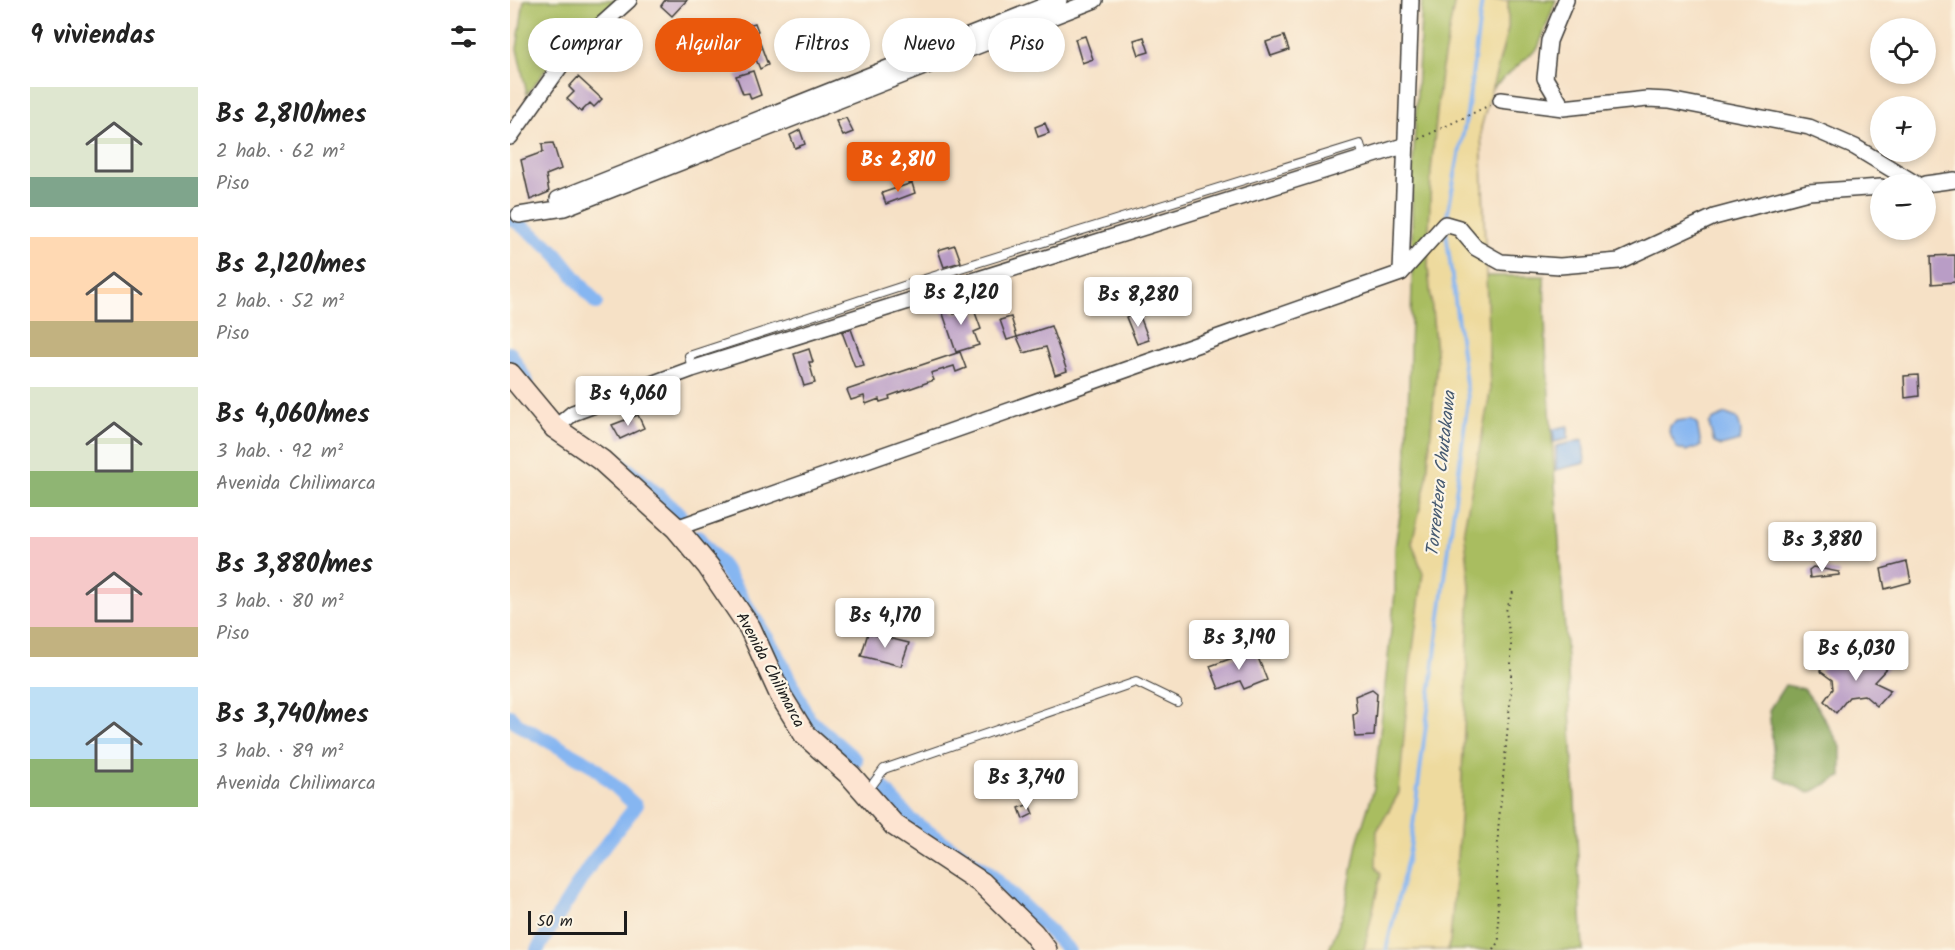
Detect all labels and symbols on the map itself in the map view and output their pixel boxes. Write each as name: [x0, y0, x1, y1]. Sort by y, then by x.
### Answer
pin: Bs 2,810: [836, 142, 960, 193]
pin: Bs 2,120: [899, 275, 1023, 326]
pin: Bs 8,280: [1076, 277, 1200, 328]
pin: Bs 4,060: [566, 376, 690, 427]
water label: Torrentera Chutakawa: [1419, 388, 1465, 558]
pin: Bs 3,880: [1760, 522, 1884, 573]
pin: Bs 4,170: [823, 598, 947, 649]
street label: Avenida Chilimarca: [729, 608, 811, 732]
pin: Bs 3,190: [1177, 620, 1301, 671]
pin: Bs 6,030: [1794, 631, 1918, 682]
pin: Bs 3,740: [964, 760, 1088, 811]
scale bar: [528, 908, 627, 936]

